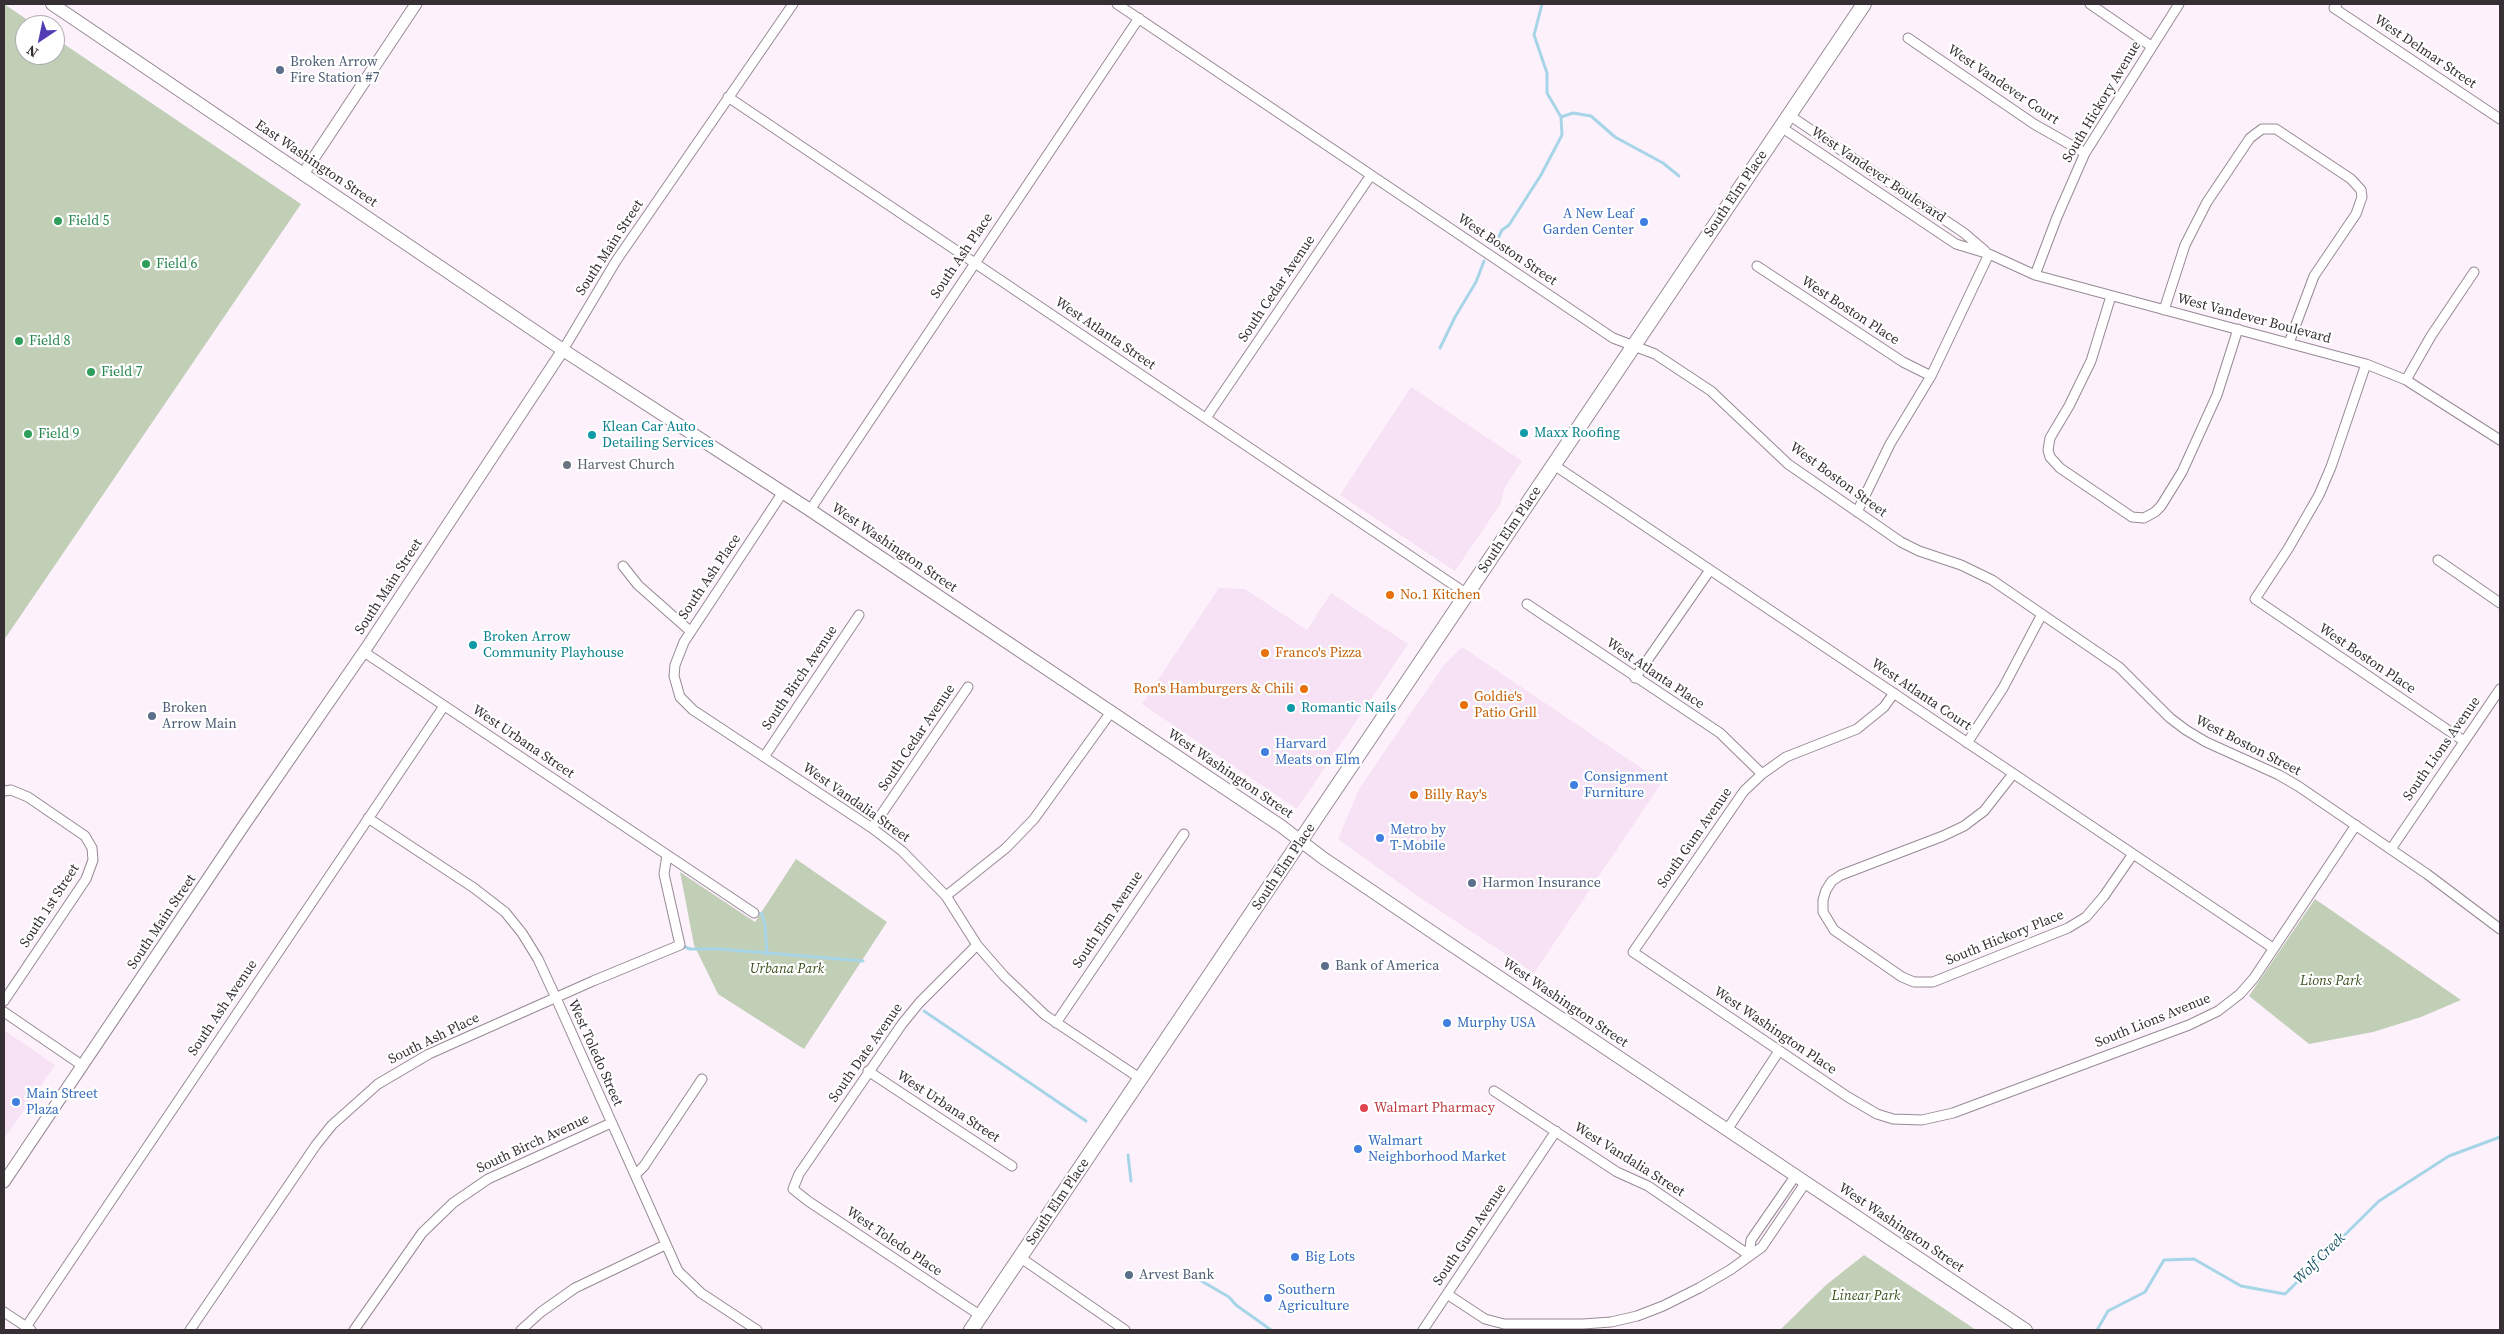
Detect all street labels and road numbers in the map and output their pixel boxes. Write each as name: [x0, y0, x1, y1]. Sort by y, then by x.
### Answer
street label: West Delmar Street: [2371, 12, 2479, 92]
street label: South Hickory Avenue: [2059, 38, 2145, 166]
street label: West Vandever Court: [1944, 41, 2062, 129]
street label: East Washington Street: [252, 117, 380, 211]
street label: West Vandever Boulevard: [1808, 124, 1948, 226]
street label: South Elm Place: [1701, 147, 1771, 241]
street label: South Main Street: [573, 197, 647, 299]
street label: South Ash Place: [927, 210, 997, 302]
street label: West Boston Street: [1454, 211, 1560, 289]
street label: South Cedar Avenue: [1235, 232, 1319, 346]
street label: West Boston Place: [1798, 273, 1902, 349]
street label: West Vandever Boulevard: [2175, 290, 2333, 348]
street label: West Atlanta Street: [1052, 294, 1158, 374]
street label: West Boston Street: [1786, 439, 1890, 521]
street label: South Elm Place: [1475, 483, 1545, 577]
street label: West Washington Street: [828, 500, 960, 596]
street label: South Ash Place: [675, 531, 745, 623]
street label: South Main Street: [352, 536, 426, 638]
street label: West Boston Place: [2315, 620, 2419, 698]
street label: South Birch Avenue: [759, 623, 841, 733]
street label: West Atlanta Place: [1603, 635, 1707, 713]
street label: West Atlanta Court: [1868, 655, 1974, 735]
street label: South Cedar Avenue: [875, 681, 959, 795]
street label: South Lions Avenue: [2400, 694, 2484, 804]
street label: West Urbana Street: [469, 702, 577, 782]
street label: West Boston Street: [2192, 712, 2304, 780]
street label: West Washington Street: [1164, 726, 1296, 822]
street label: West Vandalia Street: [799, 760, 913, 846]
street label: South Gum Avenue: [1654, 785, 1736, 891]
street label: South Elm Place: [1249, 820, 1319, 914]
street label: South 1st Street: [17, 861, 83, 951]
street label: South Elm Avenue: [1069, 868, 1147, 972]
street label: South Main Street: [124, 871, 200, 973]
street label: South Hickory Place: [1943, 907, 2067, 969]
street label: West Washington Street: [1499, 955, 1631, 1051]
street label: South Ash Avenue: [185, 957, 261, 1059]
street label: West Washington Place: [1710, 984, 1840, 1078]
street label: South Lions Avenue: [2093, 990, 2213, 1052]
street label: West Toledo Street: [564, 997, 626, 1109]
street label: South Date Avenue: [826, 1000, 906, 1106]
street label: South Ash Place: [386, 1010, 482, 1068]
street label: West Urbana Street: [893, 1067, 1003, 1147]
street label: South Birch Avenue: [474, 1111, 592, 1177]
street label: West Vandalia Street: [1571, 1119, 1687, 1201]
street label: South Elm Place: [1023, 1155, 1093, 1249]
street label: West Washington Street: [1835, 1180, 1967, 1276]
street label: South Gum Avenue: [1430, 1181, 1510, 1289]
street label: West Toledo Place: [843, 1204, 945, 1280]

